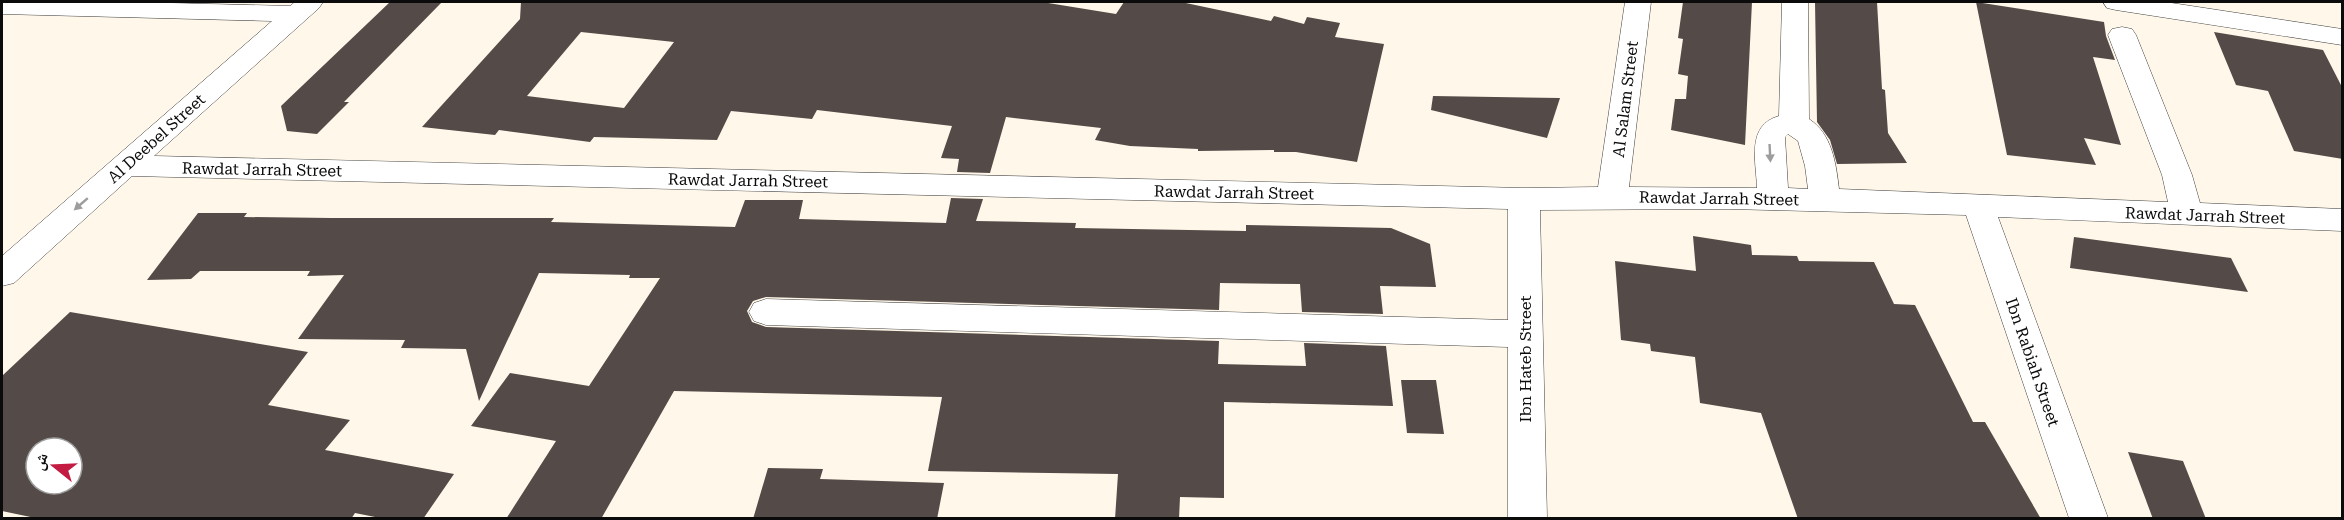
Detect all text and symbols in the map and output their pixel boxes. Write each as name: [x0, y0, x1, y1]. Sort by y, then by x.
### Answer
street label: Al Salam Street: [1609, 40, 1642, 158]
street label: Al Deebel Street: [104, 90, 209, 187]
one-way arrow: [1766, 143, 1775, 162]
street label: Rawdat Jarrah Street: [182, 159, 342, 180]
street label: Rawdat Jarrah Street: [668, 170, 828, 191]
street label: Rawdat Jarrah Street: [1154, 182, 1314, 203]
street label: Rawdat Jarrah Street: [1639, 188, 1799, 209]
one-way arrow: [73, 197, 88, 211]
street label: Rawdat Jarrah Street: [2125, 203, 2285, 228]
street label: Ibn Hateb Street: [1516, 295, 1535, 423]
street label: Ibn Rabiah Street: [2002, 295, 2063, 429]
north arrow: [24, 436, 84, 496]
text: ش: [29, 450, 52, 473]

